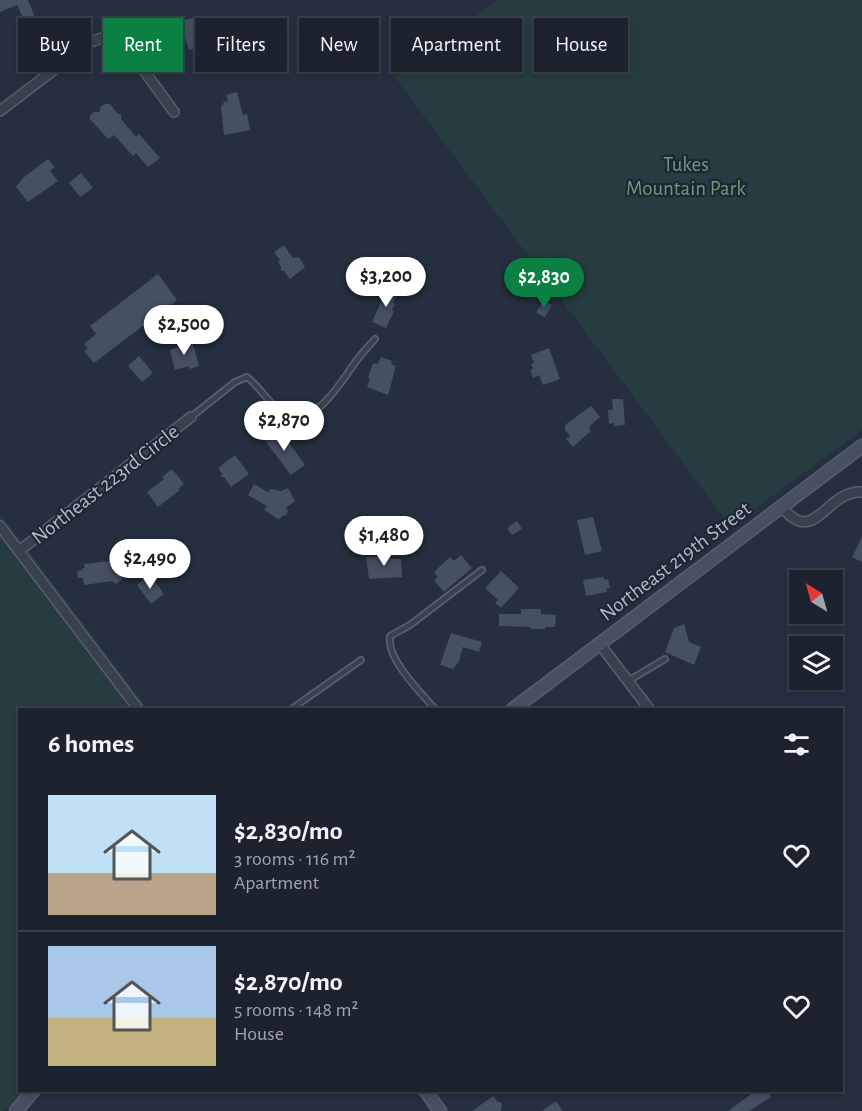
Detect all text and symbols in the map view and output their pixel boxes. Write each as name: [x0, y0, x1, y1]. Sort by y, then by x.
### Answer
chip: Buy: [18, 18, 91, 72]
chip: Rent: [103, 18, 183, 72]
chip: Filters: [195, 18, 287, 72]
chip: New: [299, 18, 379, 72]
chip: Apartment: [391, 18, 522, 72]
chip: House: [534, 18, 628, 72]
park label: Tukes Mountain Park: [626, 154, 746, 199]
pin: $3,200: [337, 257, 435, 308]
pin: $2,830: [495, 258, 593, 309]
text: $3,200: [360, 266, 412, 286]
text: $2,830: [518, 267, 570, 287]
pin: $2,500: [135, 305, 233, 356]
text: $2,500: [158, 314, 210, 334]
pin: $2,870: [235, 401, 333, 452]
text: $2,870: [258, 410, 310, 430]
street label: Northeast 223rd Circle: [28, 421, 183, 548]
street label: Northeast 219th Street: [596, 498, 755, 625]
pin: $1,480: [335, 516, 433, 567]
text: $1,480: [358, 525, 410, 545]
pin: $2,490: [101, 539, 199, 590]
text: $2,490: [123, 548, 177, 568]
north arrow: [789, 570, 843, 624]
map controls: [789, 570, 843, 690]
button: layers: [789, 636, 843, 690]
icon: filters: [780, 728, 813, 761]
text: 6 homes: [48, 731, 134, 757]
text: $2,830/mo: [234, 818, 343, 844]
icon: home: [96, 819, 168, 891]
icon: heart: [780, 839, 813, 872]
text: 3 rooms · 116 m²: [234, 849, 355, 869]
text: Apartment: [234, 873, 319, 893]
text: $2,870/mo: [234, 969, 343, 995]
icon: home: [96, 970, 168, 1042]
icon: heart: [780, 990, 813, 1023]
text: 5 rooms · 148 m²: [234, 1000, 358, 1020]
text: House: [234, 1024, 284, 1044]

